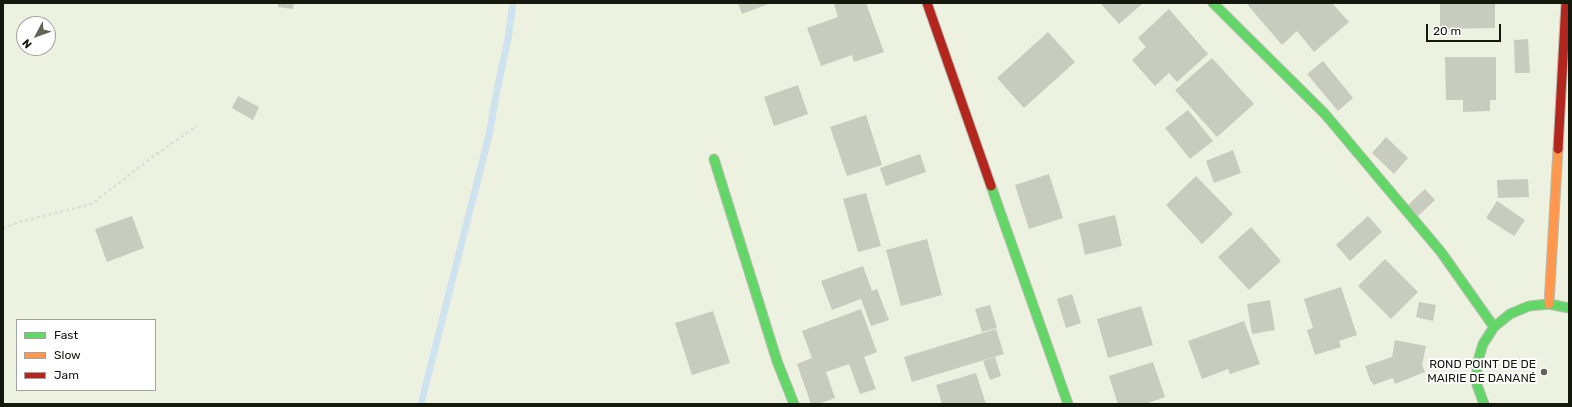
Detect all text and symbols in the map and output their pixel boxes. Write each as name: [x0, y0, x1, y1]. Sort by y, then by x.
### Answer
north arrow: [16, 16, 56, 56]
scale bar: [1428, 16, 1503, 42]
text: 20 m: [1433, 24, 1461, 38]
text: N: [20, 36, 35, 51]
legend: [16, 319, 156, 391]
text: Fast: [54, 328, 78, 342]
text: Slow: [54, 348, 81, 362]
place label: ROND POINT DE DE MAIRIE DE DANANÉ: [1427, 358, 1536, 386]
marker: ROND POINT DE DE MAIRIE DE DANANÉ: [1539, 367, 1549, 377]
text: Jam: [54, 368, 79, 382]

